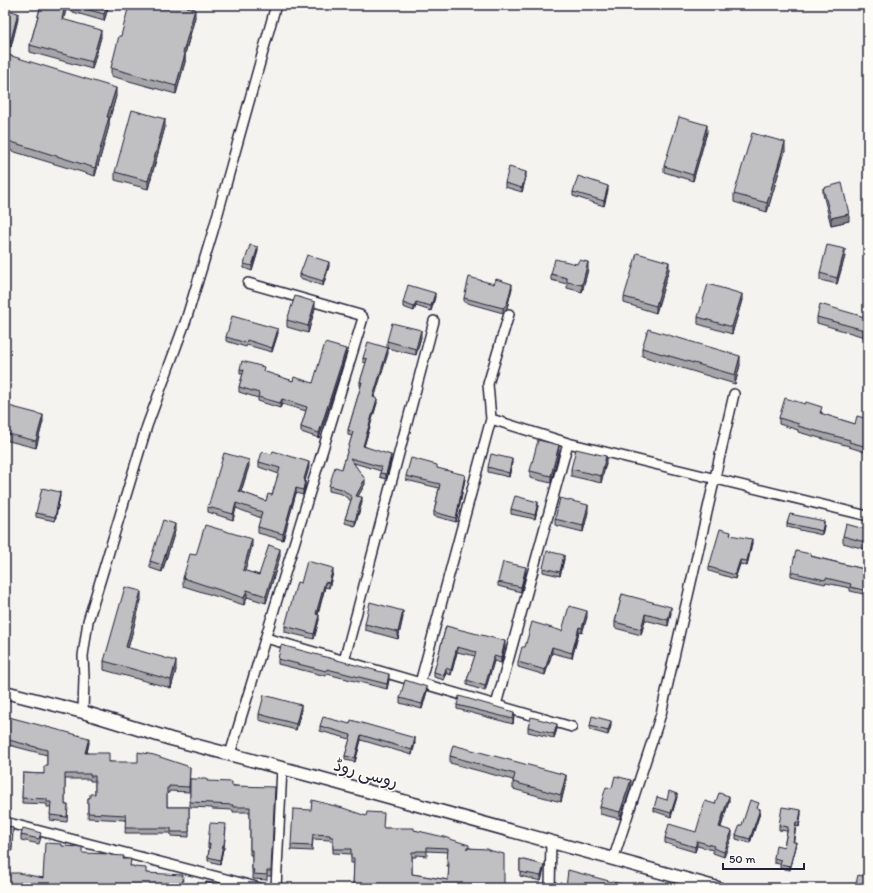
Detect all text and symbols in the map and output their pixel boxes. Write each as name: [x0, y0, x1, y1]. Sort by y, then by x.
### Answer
street label: روسی روڈ: [331, 754, 400, 793]
scale bar: [723, 845, 804, 871]
text: 50 m: [729, 852, 755, 866]

